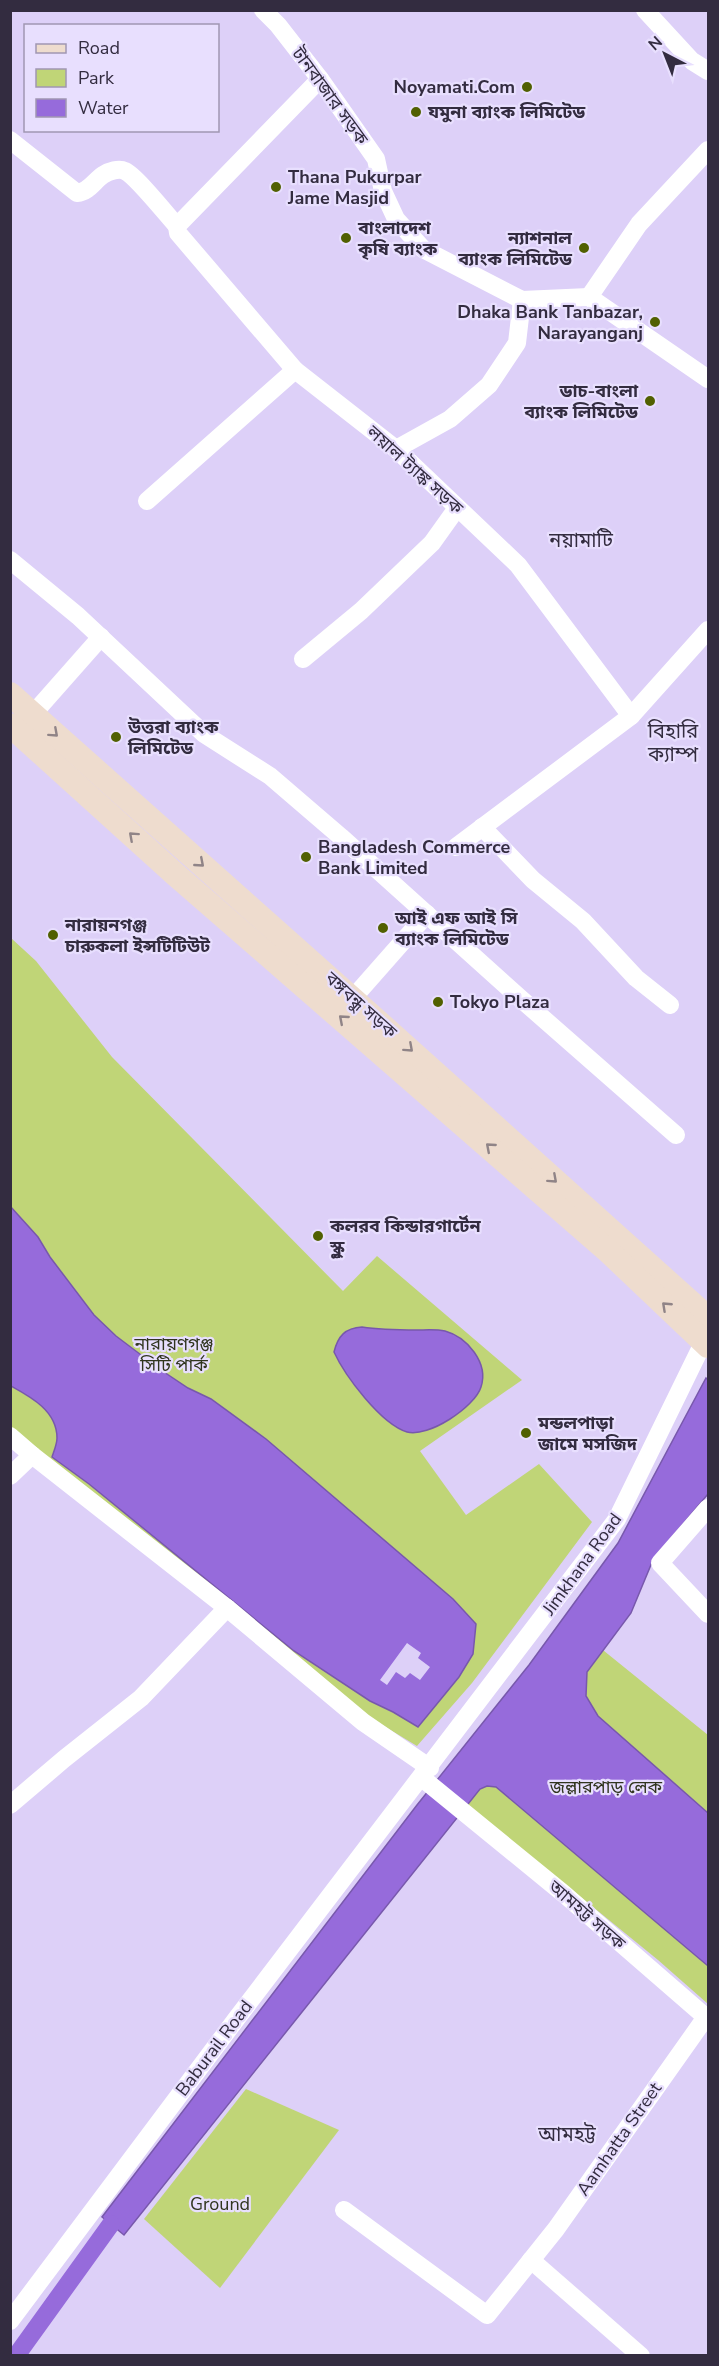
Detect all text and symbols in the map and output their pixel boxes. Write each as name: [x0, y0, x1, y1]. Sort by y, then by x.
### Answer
legend: [24, 24, 219, 132]
north arrow: [635, 24, 695, 84]
text: N: [644, 31, 667, 56]
text: Road: [78, 36, 120, 60]
street label: টানবাজার সড়ক: [286, 42, 374, 150]
text: Park: [78, 66, 115, 90]
place label: Noyamati.Com: [394, 75, 515, 99]
marker: Noyamati.Com: [520, 80, 534, 94]
text: Water: [78, 96, 129, 120]
place label: যমুনা ব্যাংক লিমিটেড: [427, 100, 586, 124]
marker: যমুনা ব্যাংক লিমিটেড: [409, 105, 423, 119]
place label: Thana Pukurpar Jame Masjid: [287, 165, 422, 210]
marker: Thana Pukurpar Jame Masjid: [269, 180, 283, 194]
place label: বাংলাদেশ কৃষি ব্যাংক: [357, 216, 438, 261]
place label: ন্যাশনাল ব্যাংক লিমিটেড: [457, 226, 573, 271]
marker: বাংলাদেশ কৃষি ব্যাংক: [339, 231, 353, 245]
marker: ন্যাশনাল ব্যাংক লিমিটেড: [577, 241, 591, 255]
place label: Dhaka Bank Tanbazar, Narayanganj: [457, 300, 643, 345]
marker: Dhaka Bank Tanbazar, Narayanganj: [648, 315, 662, 329]
place label: ডাচ-বাংলা ব্যাংক লিমিটেড: [523, 379, 639, 424]
marker: ডাচ-বাংলা ব্যাংক লিমিটেড: [643, 394, 657, 408]
street label: লয়াল ট্যাঙ্ক সড়ক: [361, 420, 469, 520]
district label: নয়ামাটি: [548, 527, 614, 554]
place label: উত্তরা ব্যাংক লিমিটেড: [127, 715, 219, 760]
district label: বিহারি ক্যাম্প: [647, 718, 699, 768]
one-way arrow: [47, 726, 58, 737]
marker: উত্তরা ব্যাংক লিমিটেড: [109, 730, 123, 744]
one-way arrow: [129, 832, 139, 843]
place label: Bangladesh Commerce Bank Limited: [318, 835, 510, 880]
marker: Bangladesh Commerce Bank Limited: [299, 850, 313, 864]
one-way arrow: [193, 856, 204, 867]
place label: আই এফ আই সি ব্যাংক লিমিটেড: [394, 906, 518, 951]
place label: নারায়নগঞ্জ চারুকলা ইন্সটিটিউট: [64, 913, 211, 958]
marker: আই এফ আই সি ব্যাংক লিমিটেড: [376, 921, 390, 935]
marker: নারায়নগঞ্জ চারুকলা ইন্সটিটিউট: [46, 928, 60, 942]
street label: বঙ্গবন্ধু সড়ক: [319, 966, 402, 1044]
place label: Tokyo Plaza: [450, 990, 550, 1014]
marker: Tokyo Plaza: [431, 995, 445, 1009]
one-way arrow: [339, 1015, 350, 1026]
one-way arrow: [402, 1041, 412, 1052]
one-way arrow: [486, 1143, 497, 1154]
one-way arrow: [547, 1172, 557, 1183]
place label: কলরব কিন্ডারগার্টেন স্কুল: [329, 1214, 481, 1259]
marker: কলরব কিন্ডারগার্টেন স্কুল: [311, 1229, 325, 1243]
one-way arrow: [662, 1302, 673, 1313]
park label: নারায়ণগঞ্জ সিটি পার্ক: [134, 1332, 213, 1377]
place label: মন্ডলপাড়া জামে মসজিদ: [537, 1411, 638, 1456]
marker: মন্ডলপাড়া জামে মসজিদ: [519, 1426, 533, 1440]
street label: Jimkhana Road: [536, 1508, 627, 1621]
park label: জল্লারপাড় লেক: [549, 1775, 663, 1799]
street label: আমহট্ট সড়ক: [543, 1874, 631, 1955]
street label: Baburail Road: [170, 1995, 258, 2101]
street label: Aamhatta Street: [571, 2077, 668, 2201]
district label: আমহট্ট: [537, 2121, 596, 2148]
park label: Ground: [190, 2192, 250, 2216]

